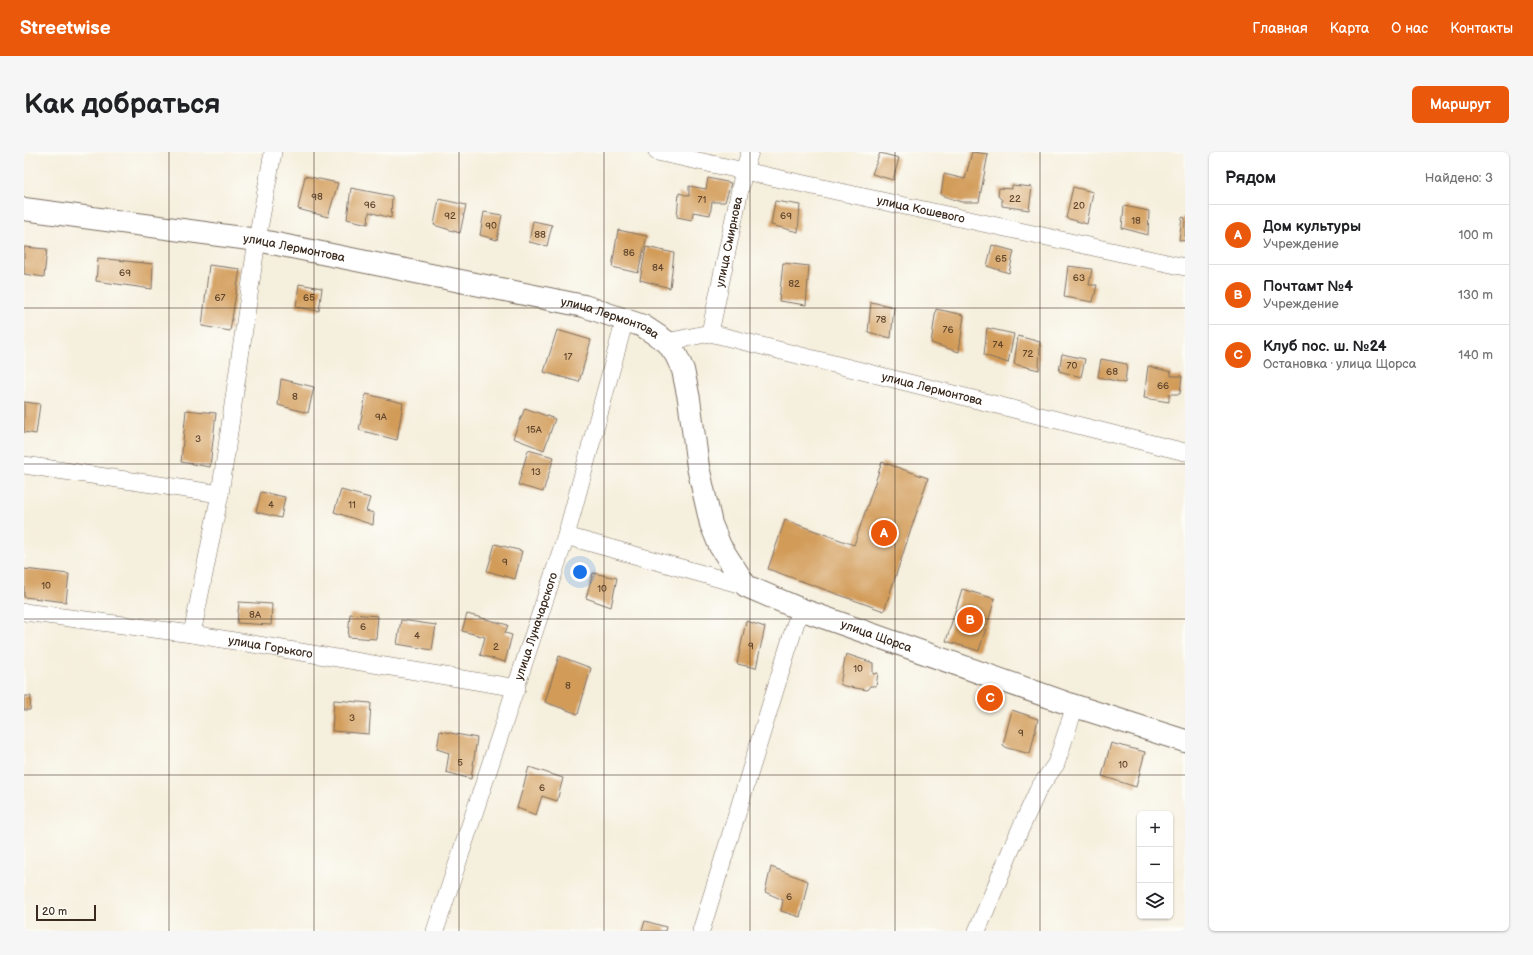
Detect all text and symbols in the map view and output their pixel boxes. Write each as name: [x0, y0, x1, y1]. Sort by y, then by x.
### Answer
text: Streetwise: [20, 17, 111, 40]
text: Главная: [1253, 20, 1308, 37]
text: Карта: [1330, 20, 1369, 37]
text: О нас: [1391, 20, 1428, 37]
text: Контакты: [1450, 20, 1513, 37]
button: Маршрут: [1412, 86, 1509, 123]
text: Как добраться: [24, 88, 221, 121]
text: Рядом: [1225, 168, 1276, 188]
text: Найдено: 3: [1425, 170, 1493, 186]
house number: 98: [311, 191, 323, 203]
street label: улица Кошевого: [875, 193, 966, 227]
house number: 22: [1009, 193, 1021, 205]
house number: 71: [698, 194, 707, 206]
street label: улица Смирнова: [713, 195, 746, 289]
house number: 96: [364, 199, 376, 211]
house number: 20: [1073, 200, 1085, 212]
house number: 92: [444, 210, 456, 222]
house number: 69: [780, 210, 792, 222]
house number: 18: [1131, 215, 1141, 227]
text: Дом культуры: [1263, 217, 1361, 236]
house number: 90: [485, 220, 497, 232]
text: A: [1234, 227, 1242, 243]
text: 100 m: [1458, 227, 1493, 243]
house number: 88: [534, 229, 546, 241]
street label: улица Лермонтова: [242, 231, 346, 266]
text: Учреждение: [1263, 236, 1339, 252]
house number: 86: [623, 247, 635, 259]
house number: 65: [995, 253, 1007, 265]
house number: 84: [652, 262, 664, 274]
house number: 69: [119, 267, 131, 279]
house number: 63: [1073, 272, 1085, 284]
text: Почтамт №4: [1263, 277, 1353, 296]
house number: 82: [788, 278, 800, 290]
text: B: [1233, 287, 1243, 303]
text: 130 m: [1458, 287, 1493, 303]
house number: 67: [214, 292, 226, 304]
house number: 65: [303, 292, 315, 304]
street label: улица Лермонтова: [559, 295, 662, 343]
text: Учреждение: [1263, 296, 1339, 312]
house number: 78: [876, 314, 887, 326]
house number: 76: [942, 324, 954, 336]
text: Клуб пос. ш. №24: [1263, 337, 1387, 356]
house number: 74: [992, 339, 1004, 351]
text: C: [1233, 347, 1243, 363]
text: 140 m: [1458, 347, 1493, 363]
house number: 72: [1023, 348, 1034, 360]
house number: 17: [564, 351, 572, 363]
text: Остановка · улица Щорса: [1263, 356, 1416, 372]
house number: 70: [1067, 360, 1078, 372]
house number: 68: [1106, 366, 1118, 378]
street label: улица Лермонтова: [880, 369, 984, 409]
house number: 66: [1157, 380, 1169, 392]
house number: 8: [292, 391, 298, 403]
house number: 9А: [375, 411, 388, 423]
house number: 15А: [526, 424, 543, 436]
house number: 3: [195, 433, 201, 445]
house number: 13: [531, 466, 541, 478]
house number: 4: [268, 499, 274, 511]
house number: 11: [348, 499, 356, 511]
pin: A: [871, 518, 897, 548]
house number: 9: [502, 556, 508, 568]
your location: [570, 562, 590, 582]
street label: улица Луначарского: [512, 571, 561, 682]
house number: 10: [41, 580, 51, 592]
house number: 10: [597, 583, 607, 595]
pin: B: [957, 605, 983, 635]
house number: 8А: [249, 609, 262, 621]
street label: улица Щорса: [839, 617, 914, 656]
house number: 6: [360, 621, 366, 633]
house number: 4: [414, 630, 420, 642]
street label: улица Горького: [227, 633, 314, 662]
house number: 9: [748, 640, 754, 652]
house number: 2: [493, 641, 499, 653]
house number: 10: [853, 663, 863, 675]
house number: 8: [565, 680, 571, 692]
pin: C: [977, 683, 1003, 713]
house number: 3: [349, 712, 355, 724]
house number: 9: [1018, 727, 1024, 739]
house number: 5: [457, 757, 463, 769]
house number: 10: [1118, 759, 1128, 771]
house number: 6: [539, 782, 545, 794]
map controls: [1137, 811, 1173, 919]
button: +: [1137, 811, 1173, 847]
button: −: [1137, 847, 1173, 883]
button: layers: [1137, 883, 1173, 919]
house number: 6: [786, 891, 792, 903]
scale bar: [36, 903, 96, 922]
text: 20 m: [42, 905, 67, 918]

